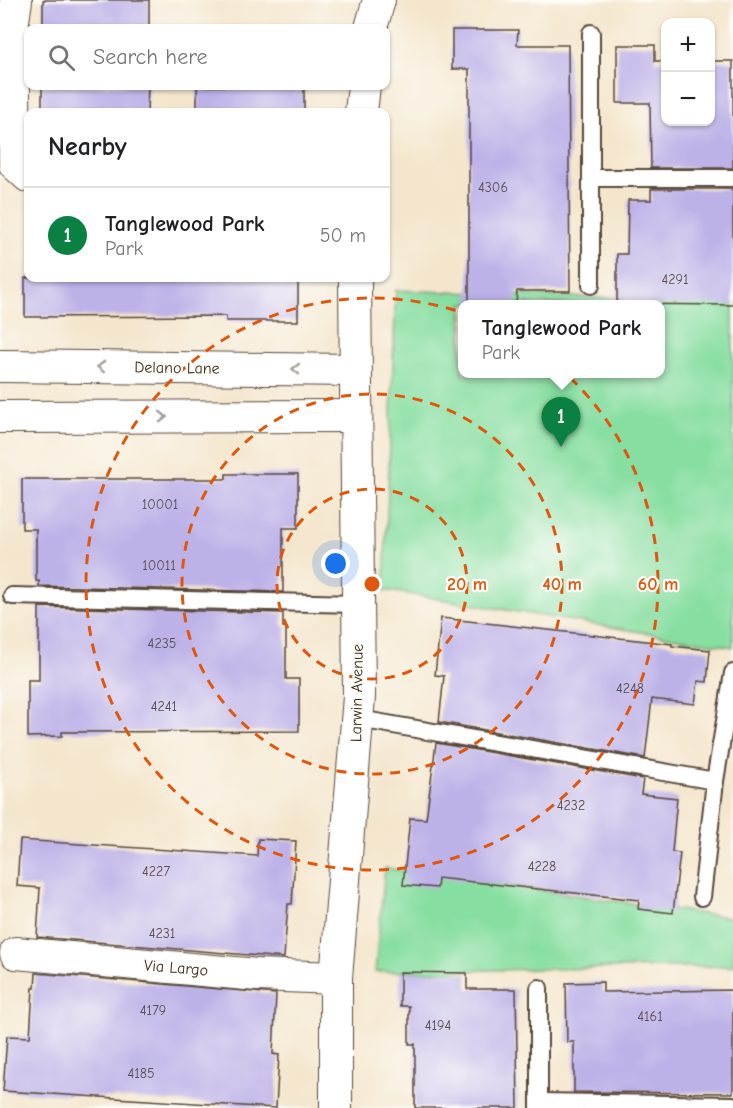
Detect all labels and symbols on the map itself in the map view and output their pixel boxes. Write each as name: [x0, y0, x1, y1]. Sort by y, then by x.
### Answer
house number: 4306: [478, 179, 508, 196]
house number: 4291: [661, 271, 689, 288]
street label: Delano Lane: [134, 358, 220, 378]
one-way arrow: [97, 361, 106, 373]
one-way arrow: [292, 363, 301, 375]
pin: 1: [542, 398, 580, 447]
one-way arrow: [159, 411, 168, 423]
house number: 10001: [142, 496, 178, 513]
your location: [321, 549, 350, 578]
house number: 10011: [142, 557, 176, 574]
centre of rings: [362, 574, 382, 594]
text: 20 m: [447, 574, 487, 595]
text: 40 m: [542, 574, 582, 595]
text: 60 m: [638, 574, 678, 595]
house number: 4235: [148, 635, 176, 652]
street label: Larwin Avenue: [347, 644, 367, 742]
house number: 4248: [616, 680, 644, 697]
house number: 4241: [151, 698, 177, 715]
house number: 4232: [557, 797, 585, 814]
house number: 4228: [528, 858, 556, 875]
house number: 4227: [142, 863, 170, 880]
house number: 4231: [149, 925, 175, 942]
street label: Via Largo: [143, 956, 209, 980]
house number: 4179: [140, 1002, 166, 1019]
house number: 4161: [637, 1008, 663, 1025]
house number: 4194: [425, 1017, 451, 1034]
house number: 4185: [127, 1065, 155, 1082]

